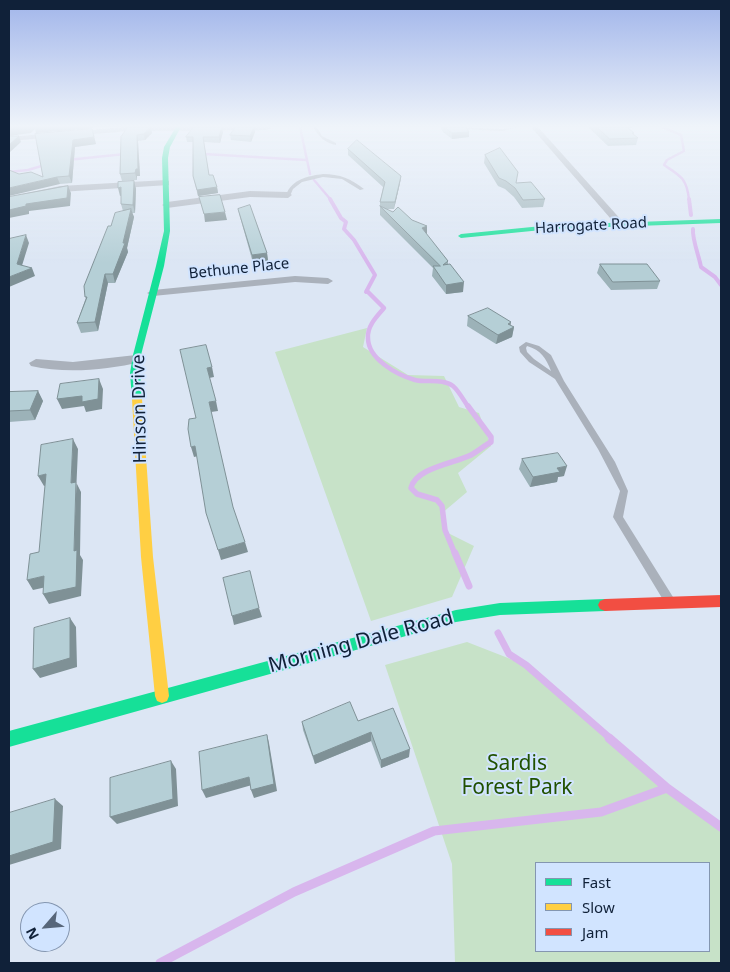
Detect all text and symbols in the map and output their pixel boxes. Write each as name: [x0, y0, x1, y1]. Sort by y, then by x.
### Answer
street label: Harrogate Road: [535, 214, 647, 238]
street label: Bethune Place: [188, 255, 290, 283]
street label: Hinson Drive: [128, 354, 152, 464]
street label: Morning Dale Road: [266, 605, 456, 679]
park label: Sardis Forest Park: [461, 751, 573, 801]
legend: [535, 862, 710, 952]
text: Fast: [582, 872, 611, 892]
text: Slow: [582, 897, 615, 917]
north arrow: [20, 902, 70, 952]
text: Jam: [582, 922, 609, 942]
text: N: [21, 924, 43, 943]

